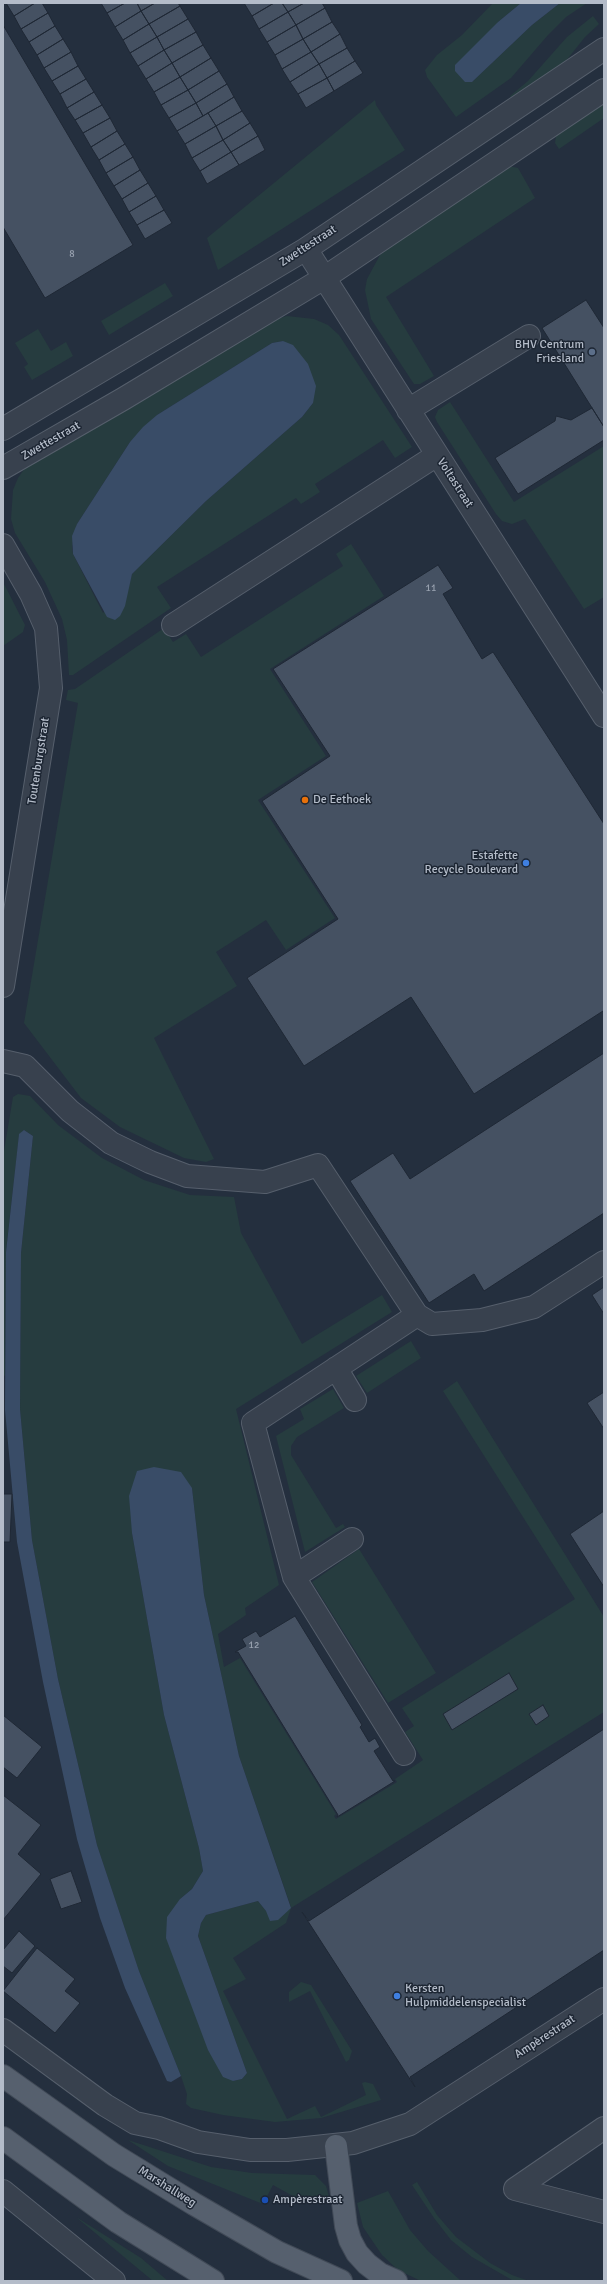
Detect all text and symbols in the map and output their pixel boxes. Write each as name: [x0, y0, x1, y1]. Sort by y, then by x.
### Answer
street label: Zwettestraat: [277, 222, 339, 270]
house number: 8: [69, 248, 75, 260]
place label: BHV Centrum Friesland: [515, 338, 584, 366]
marker: BHV Centrum Friesland: [587, 347, 597, 357]
street label: Zwettestraat: [19, 418, 83, 464]
street label: Voltastraat: [434, 456, 476, 510]
house number: 11: [426, 582, 436, 594]
street label: Toutenburgstraat: [25, 716, 53, 806]
place label: De Eethoek: [313, 793, 371, 807]
marker: De Eethoek: [300, 795, 310, 805]
place label: Estafette Recycle Boulevard: [425, 849, 518, 877]
marker: Estafette Recycle Boulevard: [521, 858, 531, 868]
house number: 12: [249, 1639, 259, 1651]
place label: Kersten Hulpmiddelenspecialist: [405, 1982, 526, 2010]
marker: Kersten Hulpmiddelenspecialist: [392, 1991, 402, 2001]
street label: Ampèrestraat: [512, 2012, 578, 2062]
street label: Marshallweg: [135, 2163, 199, 2211]
place label: Ampèrestraat: [273, 2193, 342, 2207]
marker: Ampèrestraat: [260, 2195, 270, 2205]

